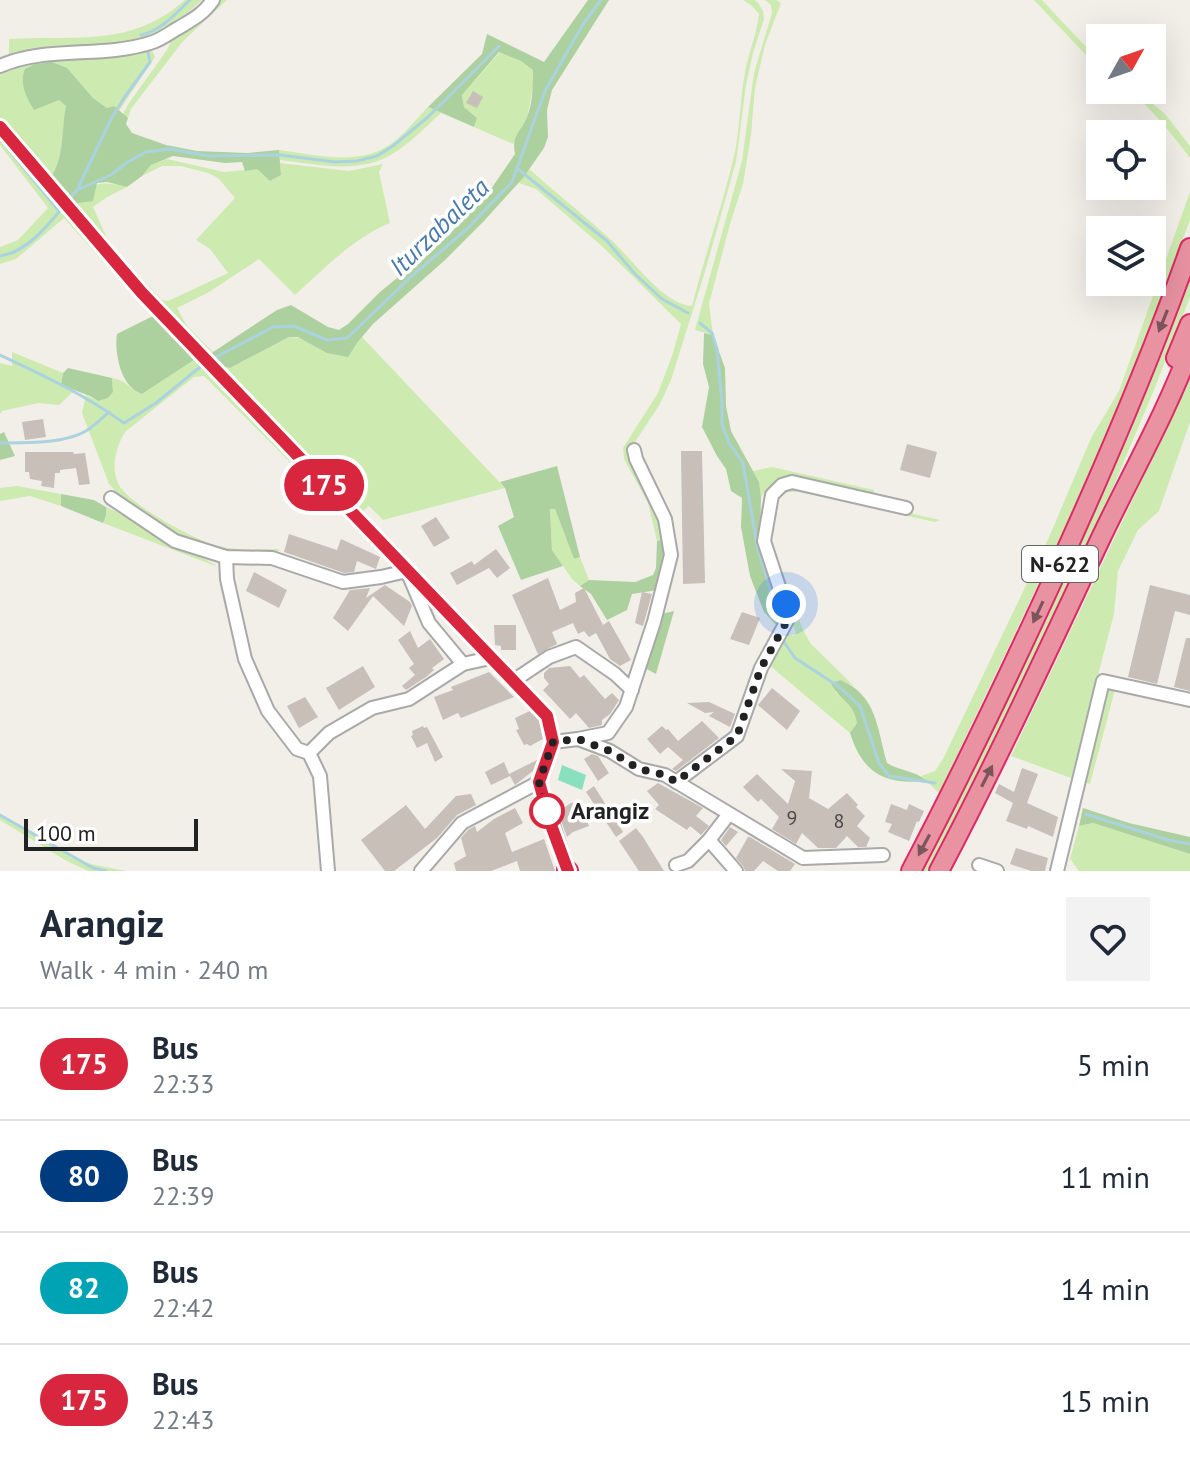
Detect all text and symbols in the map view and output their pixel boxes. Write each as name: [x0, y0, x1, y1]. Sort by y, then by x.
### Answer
north arrow: [1086, 24, 1166, 104]
map controls: [1086, 24, 1166, 296]
button: locate: [1086, 120, 1166, 200]
water label: Iturzabaleta: [382, 171, 496, 283]
button: layers: [1086, 216, 1166, 296]
one-way arrow: [1156, 309, 1169, 333]
line badge: 175: [278, 459, 370, 511]
text: 175: [300, 466, 348, 503]
road number: N-622: [1022, 546, 1098, 582]
your location: [766, 584, 806, 624]
one-way arrow: [1031, 600, 1045, 623]
one-way arrow: [981, 765, 994, 788]
marker: Arangiz: [530, 794, 564, 828]
place label: Arangiz: [571, 795, 649, 826]
house number: 9: [787, 805, 797, 831]
house number: 8: [834, 808, 844, 834]
scale bar: [24, 815, 198, 851]
text: 100 m: [36, 819, 96, 847]
one-way arrow: [918, 834, 931, 857]
button: heart: [1066, 897, 1150, 981]
text: Arangiz: [40, 898, 164, 947]
text: Walk · 4 min · 240 m: [40, 953, 268, 986]
text: Bus: [152, 1028, 199, 1067]
text: 175: [60, 1045, 108, 1082]
text: 5 min: [1077, 1045, 1150, 1084]
text: 22:33: [152, 1067, 214, 1100]
text: Bus: [152, 1140, 199, 1179]
text: 80: [68, 1157, 100, 1194]
text: 11 min: [1060, 1157, 1150, 1196]
text: 22:39: [152, 1179, 214, 1212]
text: Bus: [152, 1252, 199, 1291]
text: 82: [68, 1269, 100, 1306]
text: 14 min: [1060, 1269, 1150, 1308]
text: 22:42: [152, 1291, 214, 1324]
text: Bus: [152, 1364, 199, 1403]
text: 175: [60, 1381, 108, 1418]
text: 15 min: [1060, 1381, 1150, 1420]
text: 22:43: [152, 1403, 214, 1436]

